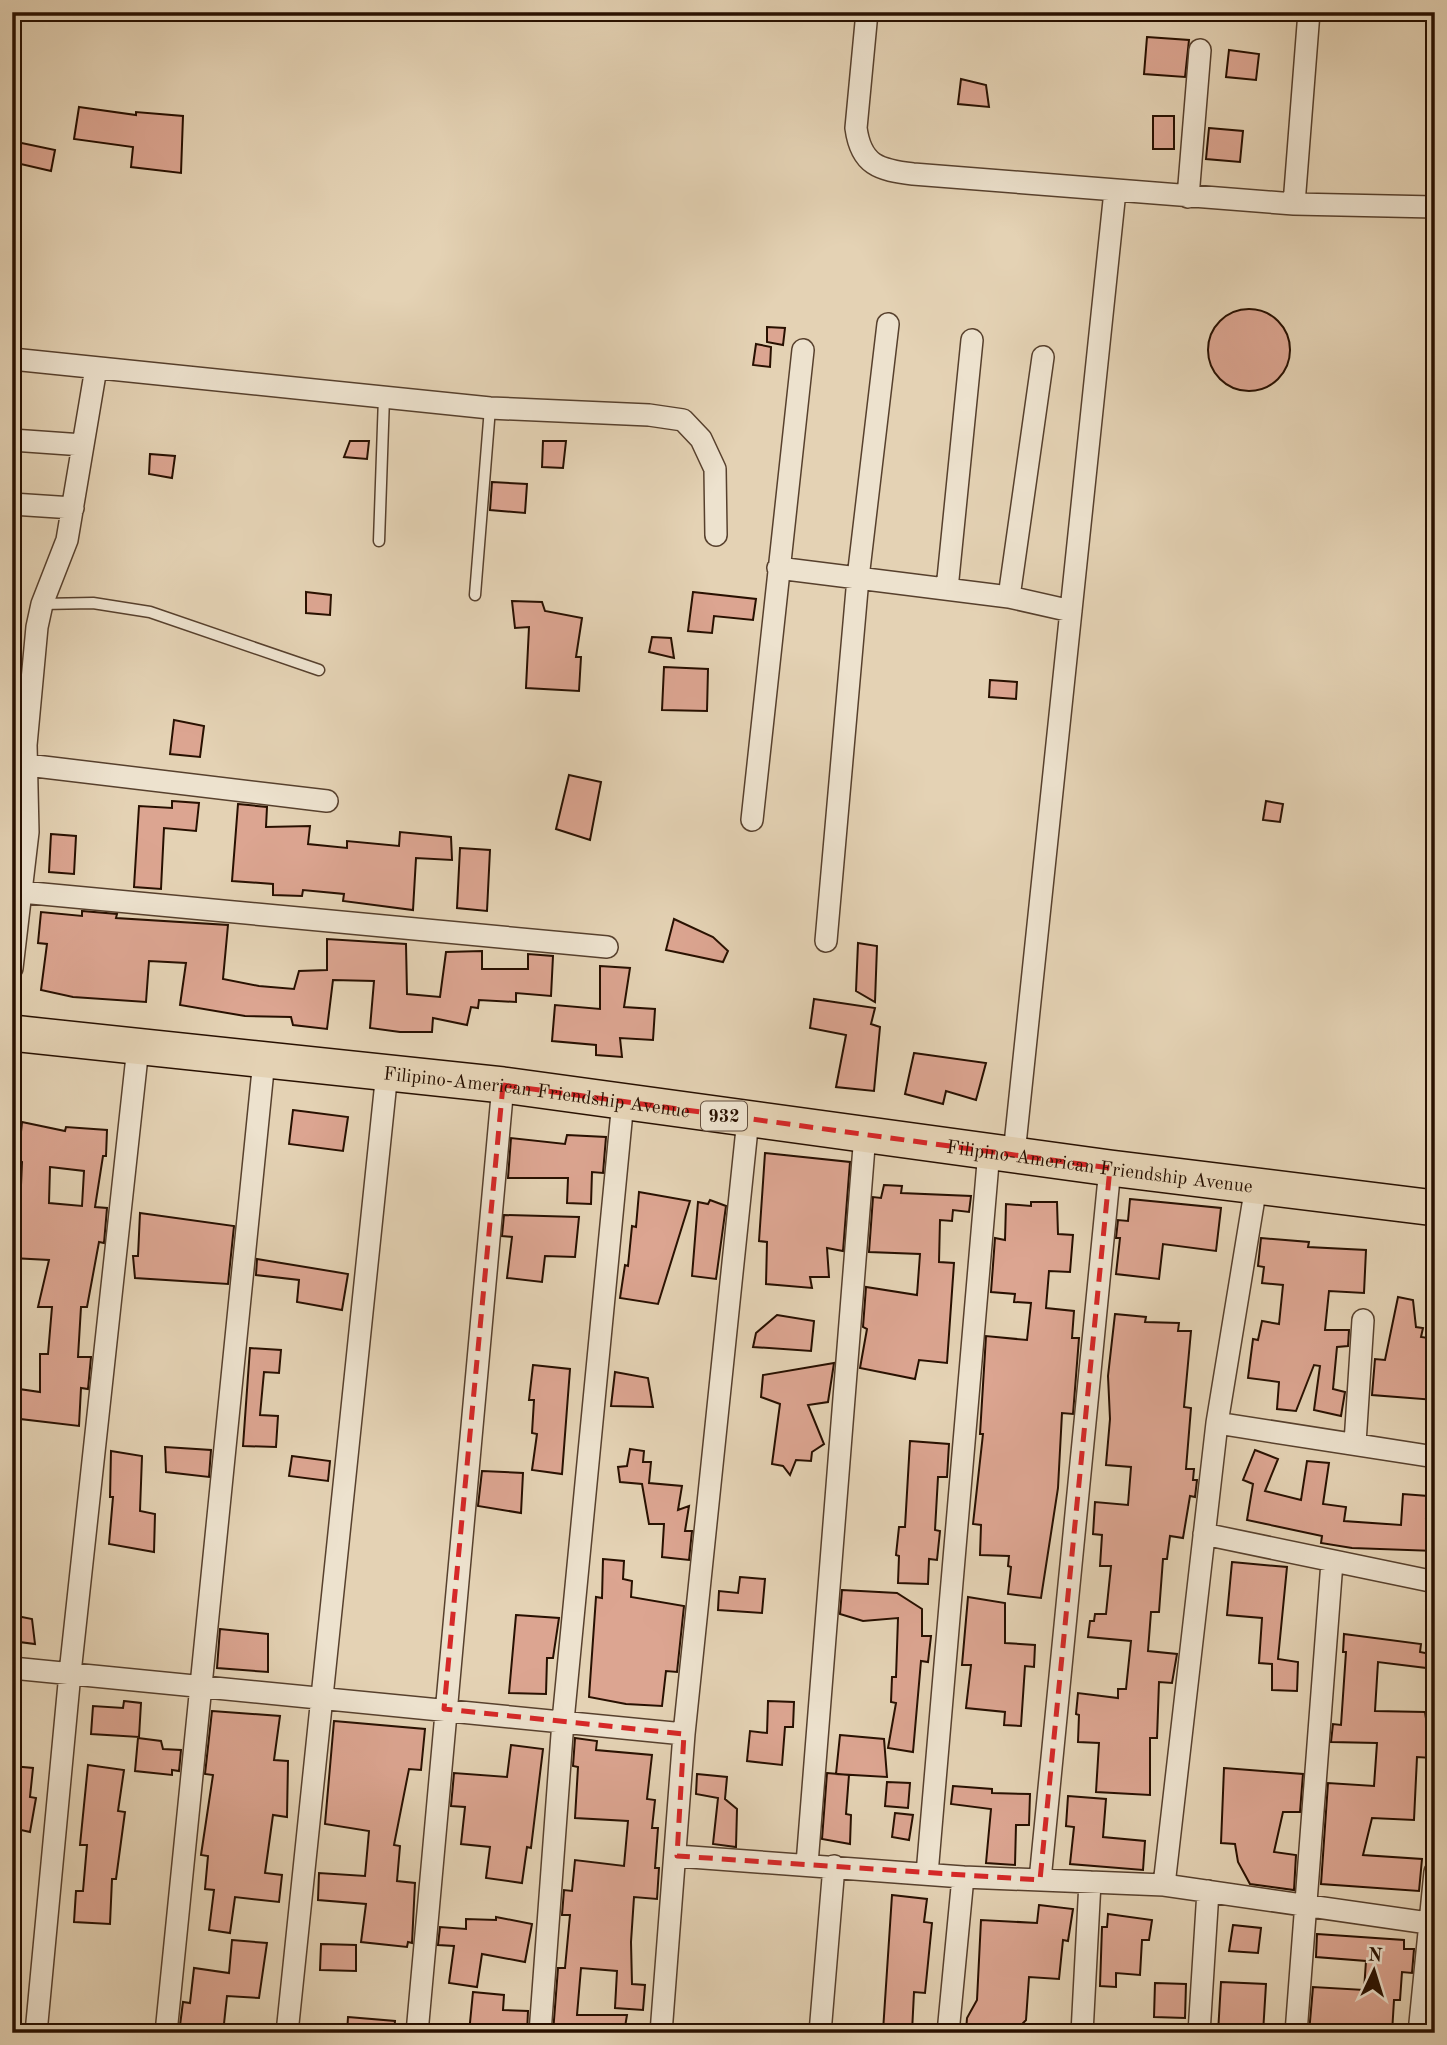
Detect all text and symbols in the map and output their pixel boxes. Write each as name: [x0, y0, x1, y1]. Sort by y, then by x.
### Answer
street label: Filipino-American Friendship Avenue: [382, 1065, 691, 1122]
road number: 932: [701, 1101, 747, 1130]
street label: Filipino-American Friendship Avenue: [945, 1139, 1254, 1197]
north arrow: [1338, 1937, 1408, 2007]
text: N: [1367, 1947, 1383, 1967]

